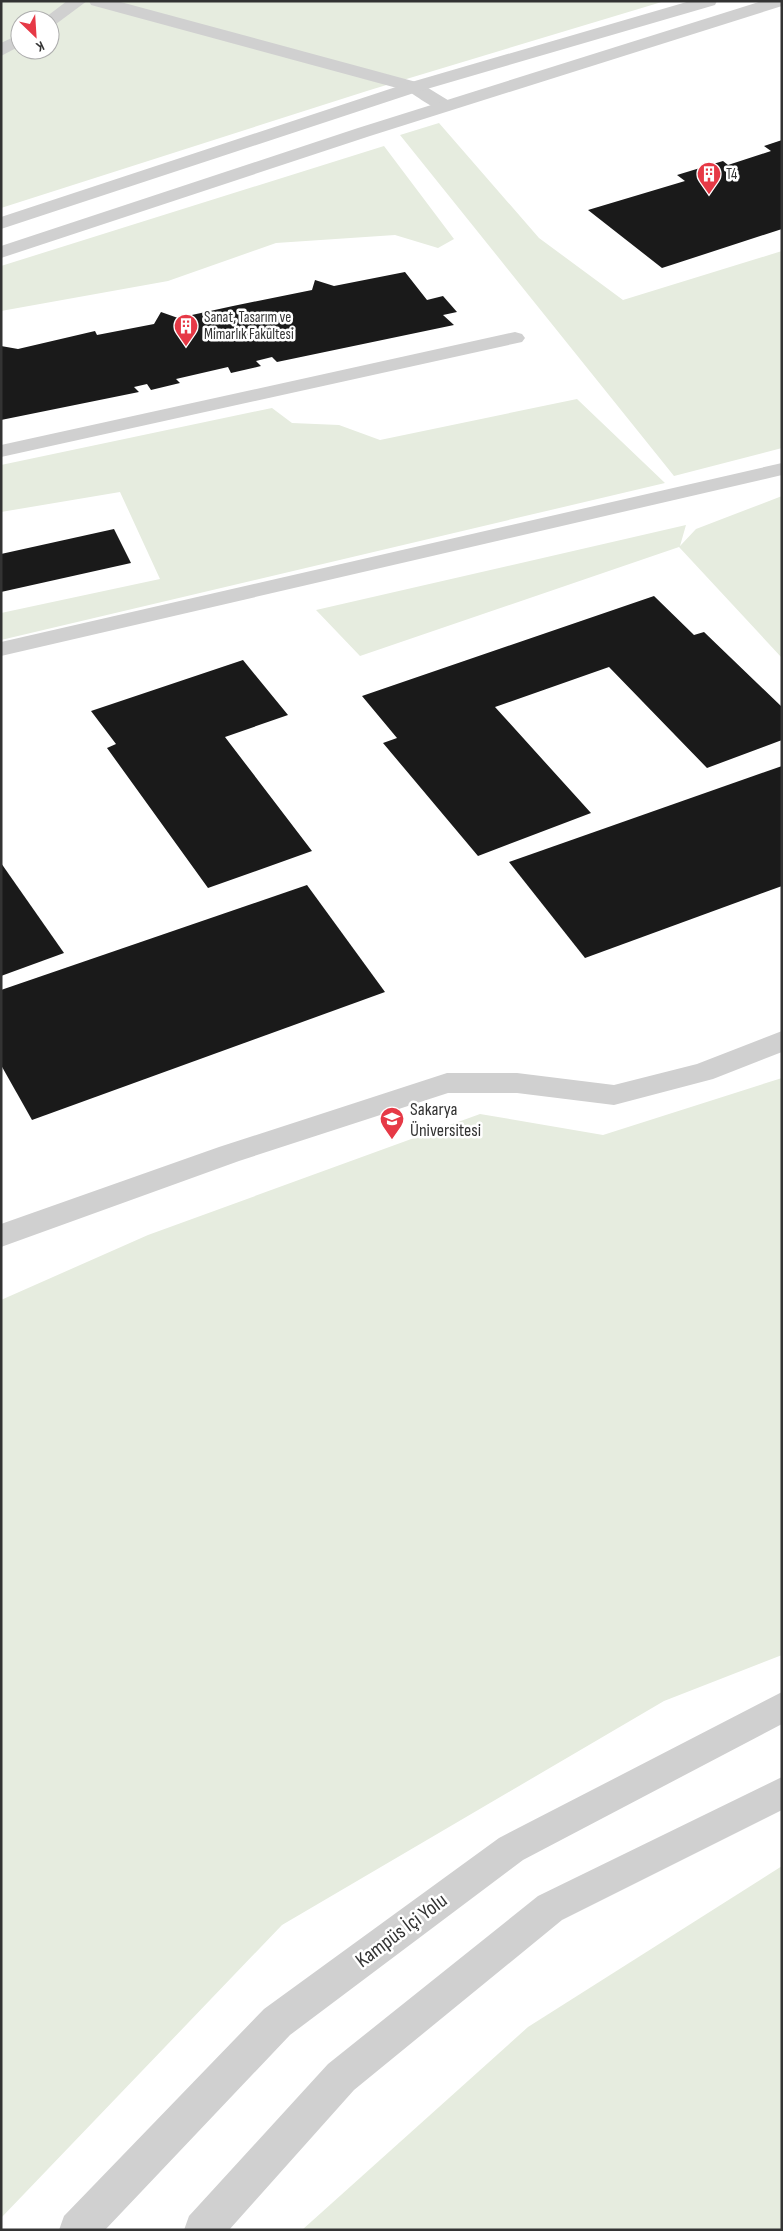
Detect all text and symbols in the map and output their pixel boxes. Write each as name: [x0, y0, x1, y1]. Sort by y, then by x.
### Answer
north arrow: [10, 10, 60, 60]
text: K: [33, 37, 47, 56]
building icon: T4: [696, 161, 722, 195]
place label: T4: [726, 165, 737, 184]
place label: Sanat, Tasarım ve Mimarlık Fakültesi: [204, 308, 294, 344]
building icon: Sanat, Tasarım ve Mimarlık Fakültesi: [173, 313, 199, 347]
place label: Sakarya Üniversitesi: [410, 1099, 481, 1141]
school or university icon: Sakarya Üniversitesi: [379, 1106, 405, 1140]
street label: Kampüs İçi Yolu: [351, 1888, 452, 1973]

